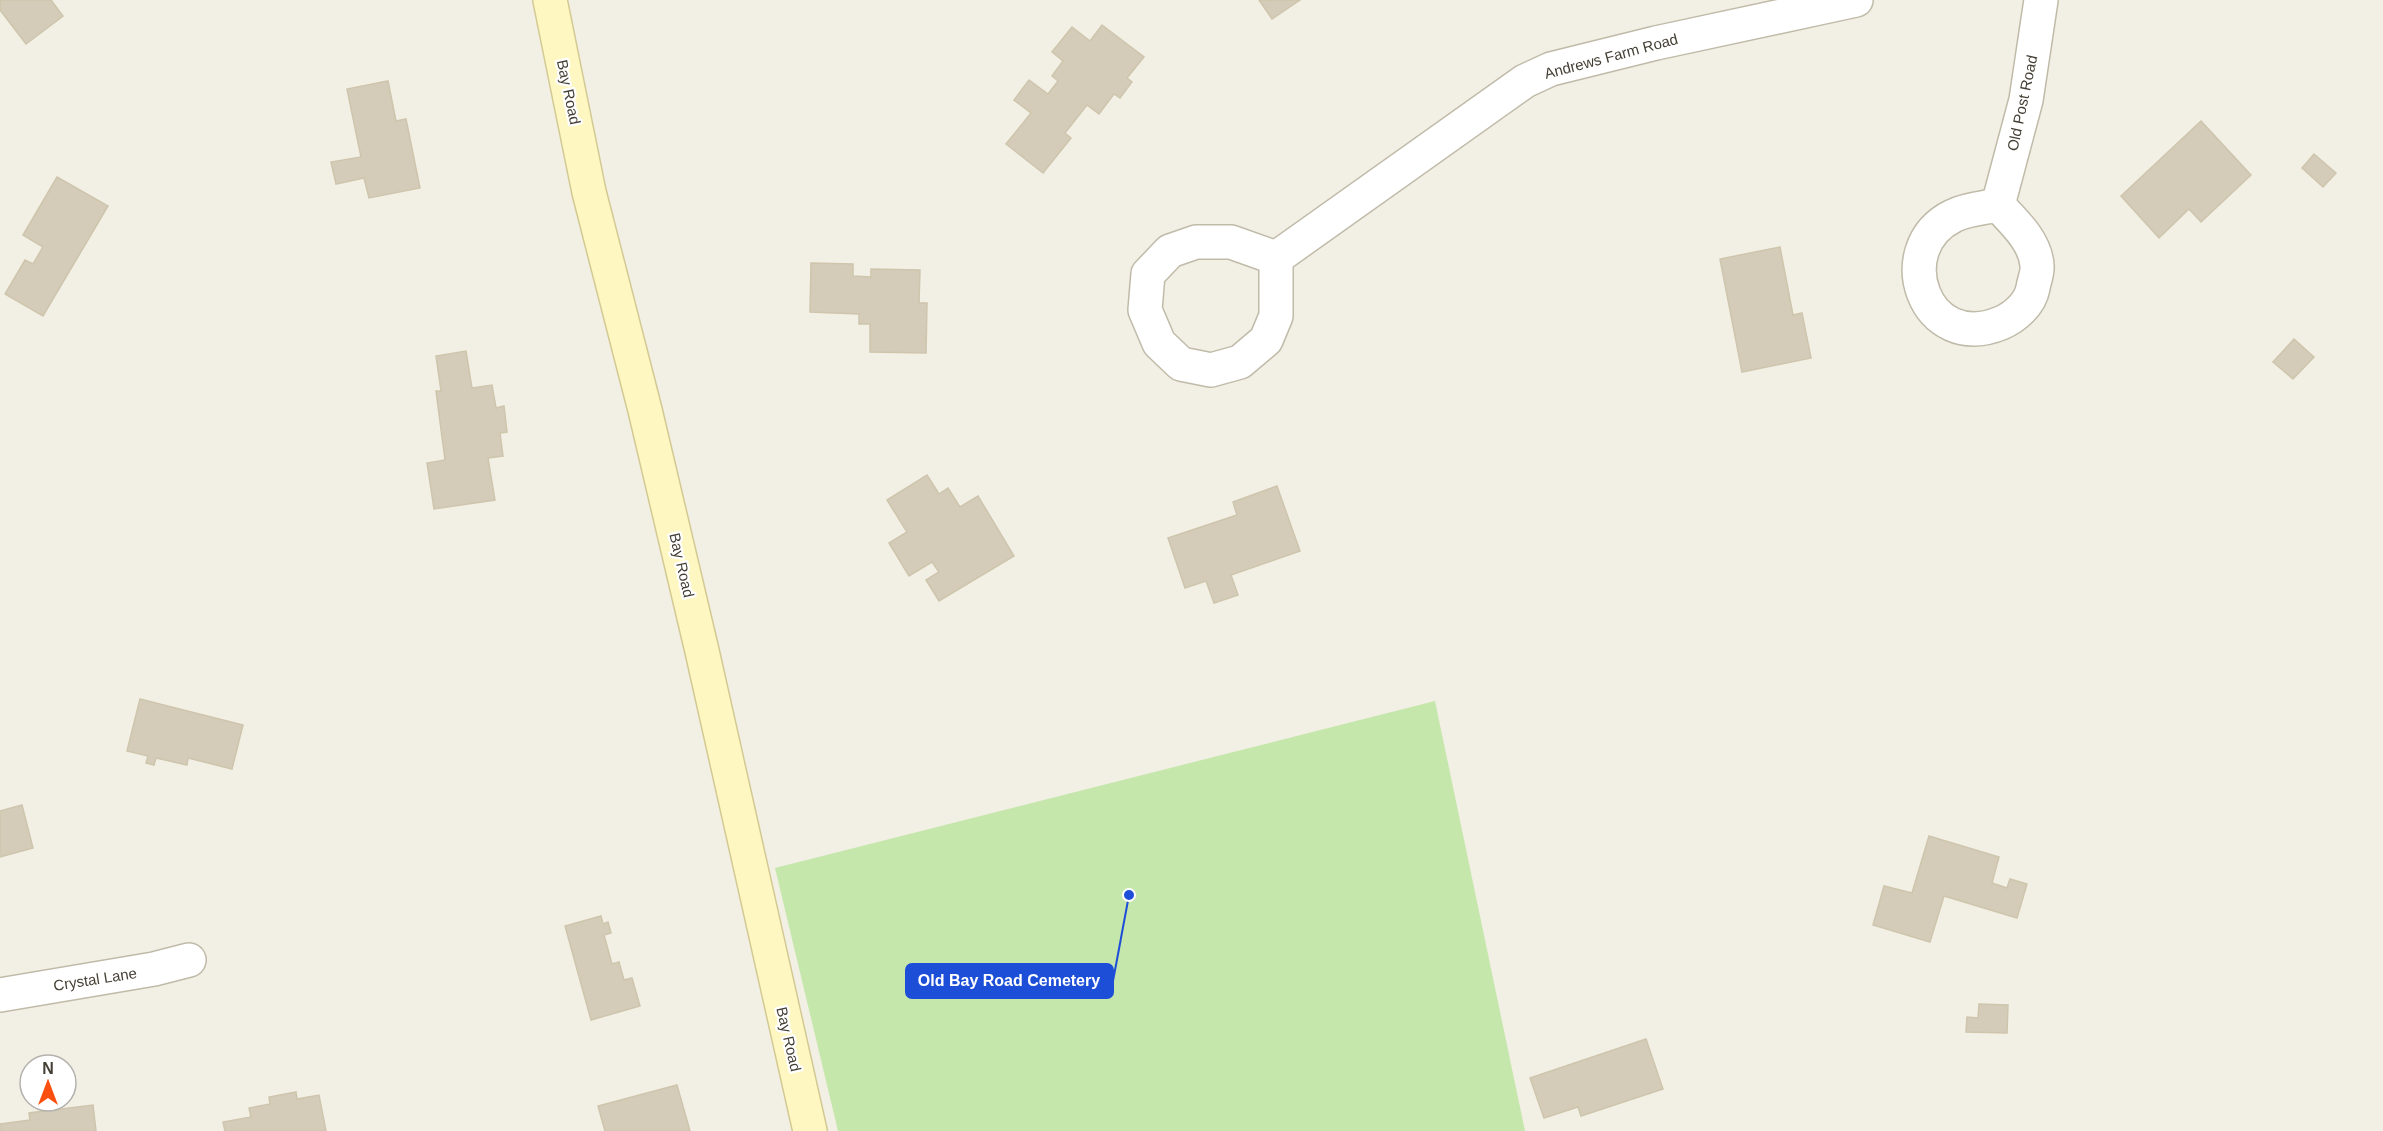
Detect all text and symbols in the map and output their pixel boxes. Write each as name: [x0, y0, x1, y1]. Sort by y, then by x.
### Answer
street label: Andrews Farm Road: [1542, 30, 1680, 82]
street label: Old Post Road: [2004, 54, 2040, 152]
street label: Bay Road: [554, 58, 584, 126]
street label: Bay Road: [666, 531, 698, 599]
street label: Crystal Lane: [52, 964, 138, 994]
callout: Old Bay Road Cemetery: [906, 964, 1113, 998]
text: Old Bay Road Cemetery: [918, 972, 1100, 989]
street label: Bay Road: [773, 1005, 805, 1073]
north arrow: [18, 1053, 78, 1113]
text: N: [42, 1060, 54, 1077]

